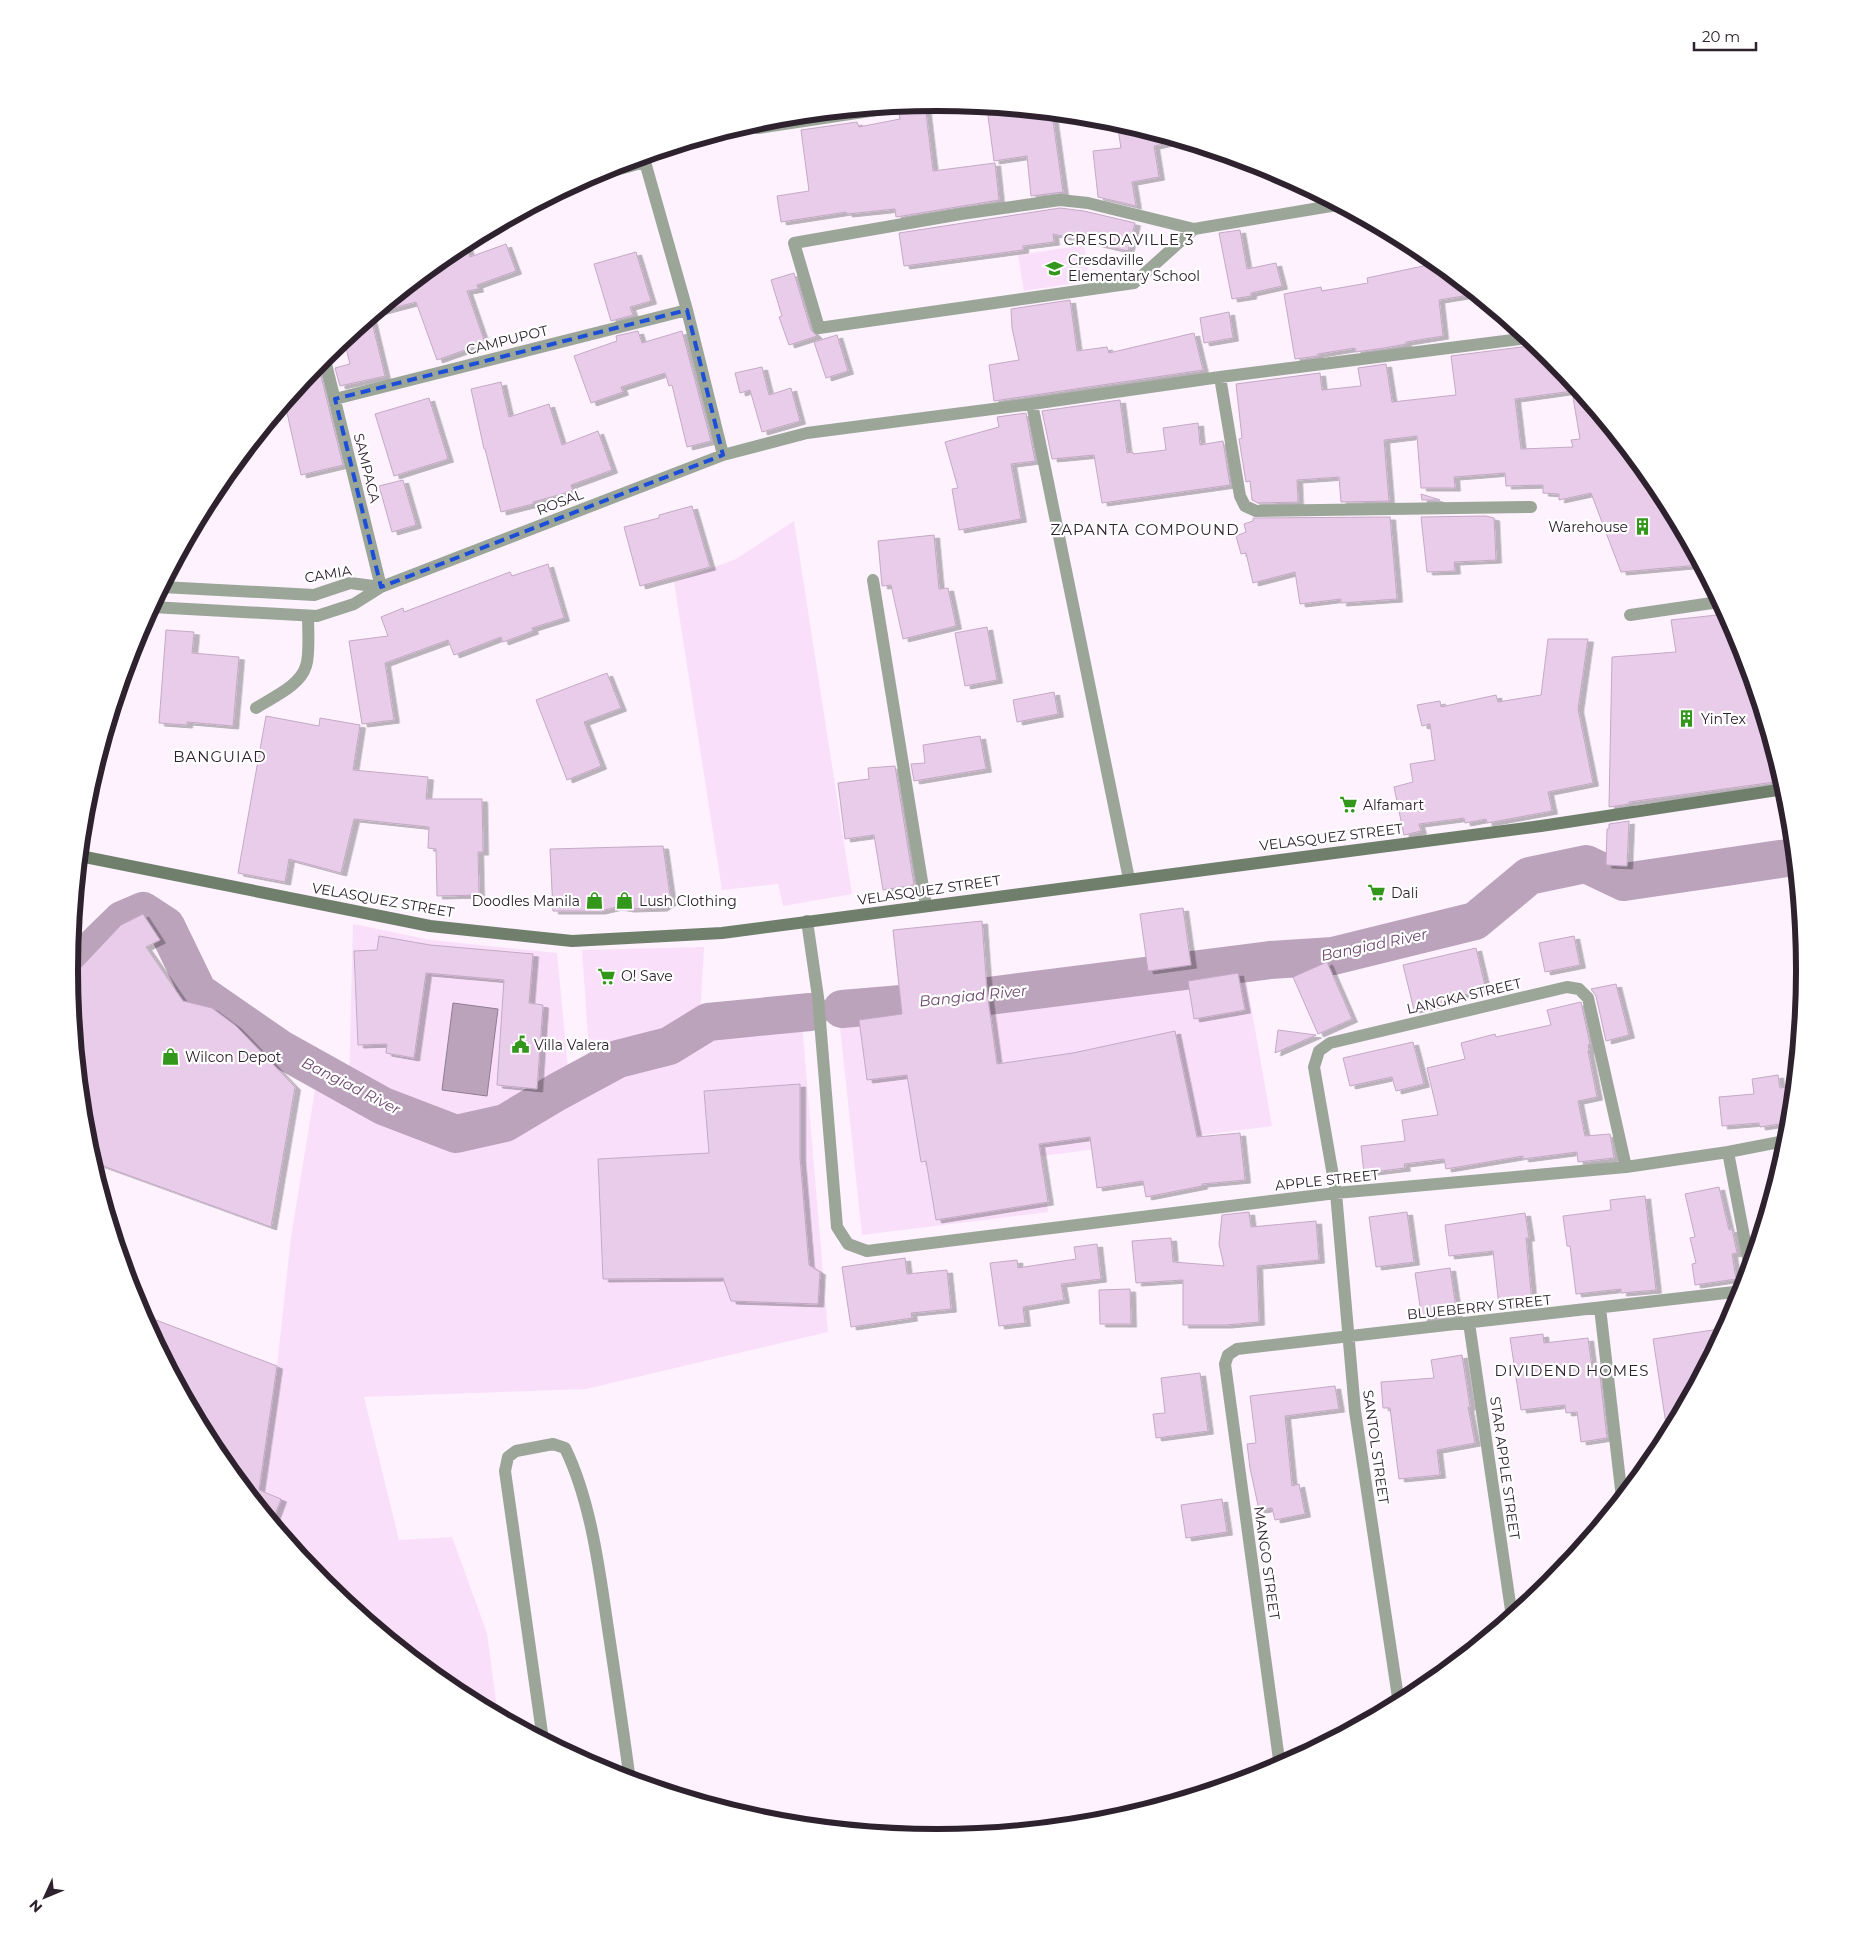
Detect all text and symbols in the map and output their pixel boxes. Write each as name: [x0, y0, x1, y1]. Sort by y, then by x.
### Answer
scale bar: [1694, 20, 1756, 52]
text: 20 m: [1702, 27, 1740, 46]
district label: CRESDAVILLE 3: [1063, 230, 1195, 249]
place label: Cresdaville Elementary School: [1068, 251, 1200, 285]
school or university icon: Cresdaville Elementary School: [1044, 258, 1064, 278]
street label: CAMPUPOT: [464, 321, 550, 359]
street label: SAMPACA: [350, 431, 385, 506]
street label: ROSAL: [534, 485, 587, 519]
building icon: Warehouse: [1632, 517, 1652, 537]
place label: Warehouse: [1548, 518, 1628, 536]
district label: ZAPANTA COMPOUND: [1050, 520, 1240, 539]
street label: CAMIA: [303, 561, 354, 587]
building icon: YinTex: [1677, 709, 1697, 729]
place label: YinTex: [1701, 710, 1746, 728]
district label: BANGUIAD: [173, 747, 267, 766]
supermarket icon: Alfamart: [1339, 795, 1359, 815]
place label: Alfamart: [1363, 796, 1425, 814]
street label: VELASQUEZ STREET: [1258, 819, 1404, 855]
street label: VELASQUEZ STREET: [856, 871, 1002, 909]
street label: VELASQUEZ STREET: [310, 879, 456, 921]
supermarket icon: Dali: [1367, 883, 1387, 903]
place label: Dali: [1391, 884, 1418, 902]
shop icon: Doodles Manila: [584, 891, 604, 911]
shop icon: Lush Clothing: [615, 891, 635, 911]
place label: Doodles Manila: [472, 892, 580, 910]
place label: Lush Clothing: [639, 892, 737, 910]
water label: Bangiad River: [1319, 924, 1430, 965]
supermarket icon: O! Save: [597, 966, 617, 986]
place label: O! Save: [621, 967, 673, 985]
street label: LANGKA STREET: [1405, 974, 1523, 1018]
water label: Bangiad River: [918, 980, 1029, 1011]
public building icon: Villa Valera: [510, 1035, 530, 1055]
place label: Villa Valera: [534, 1036, 610, 1054]
shop icon: Wilcon Depot: [161, 1047, 181, 1067]
place label: Wilcon Depot: [185, 1048, 282, 1066]
water label: Bangiad River: [299, 1053, 405, 1119]
street label: APPLE STREET: [1274, 1166, 1380, 1194]
street label: BLUEBERRY STREET: [1406, 1290, 1552, 1324]
district label: DIVIDEND HOMES: [1495, 1361, 1649, 1380]
street label: SANTOL STREET: [1359, 1389, 1393, 1505]
street label: STAR APPLE STREET: [1486, 1395, 1524, 1541]
street label: MANGO STREET: [1250, 1505, 1284, 1621]
north arrow: [20, 1872, 70, 1922]
text: N: [25, 1896, 46, 1916]

